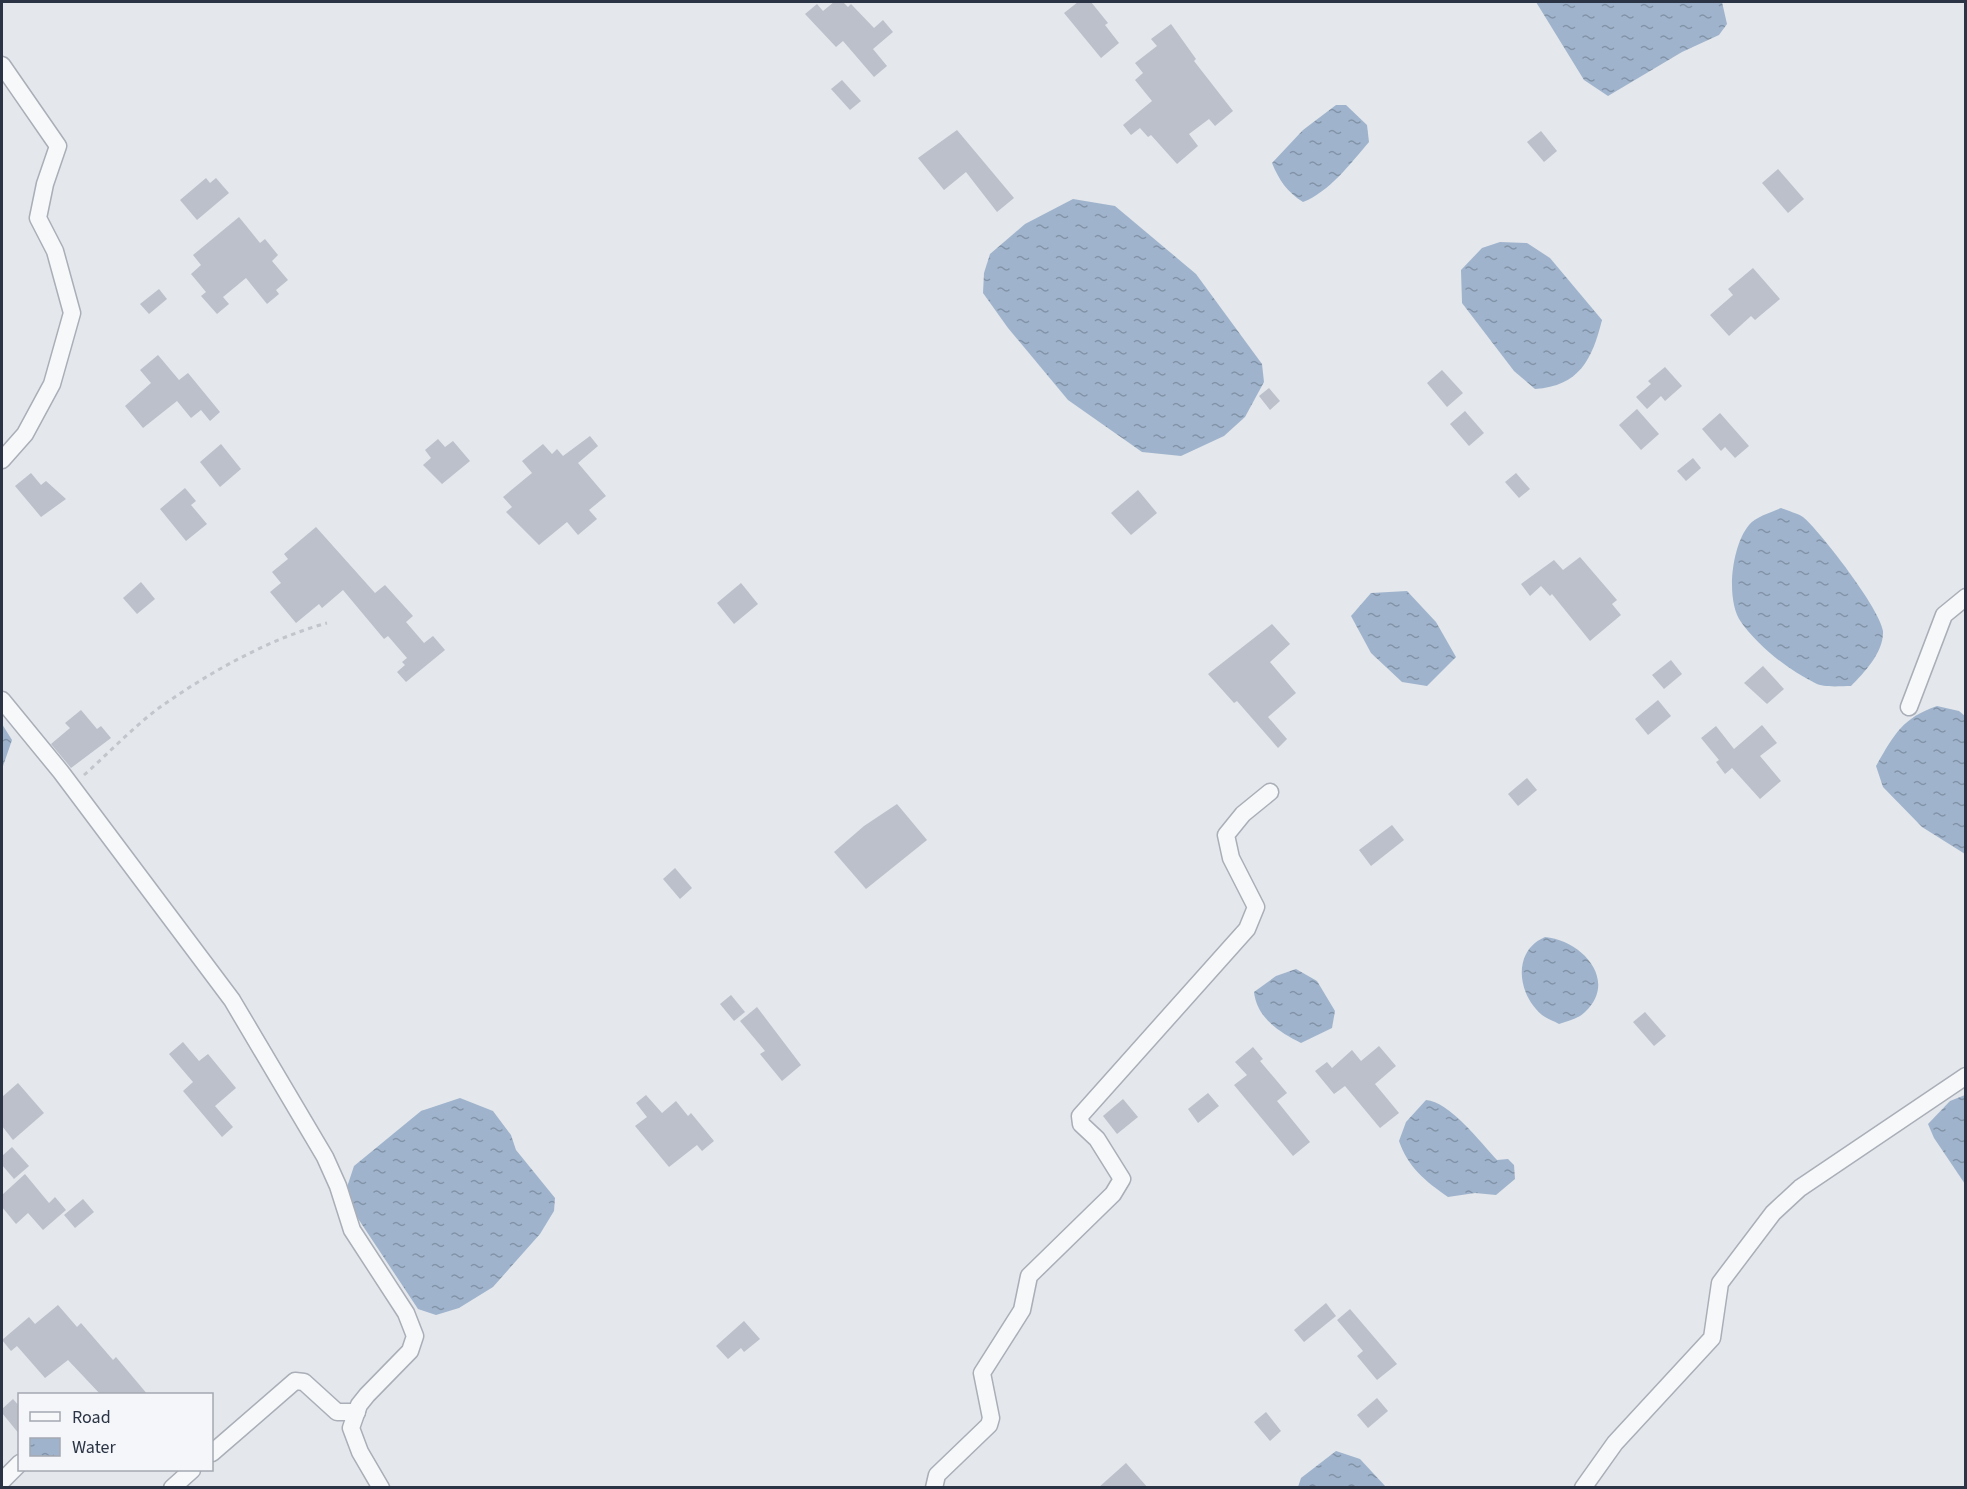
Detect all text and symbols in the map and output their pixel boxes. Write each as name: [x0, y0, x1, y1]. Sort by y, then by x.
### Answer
legend: [18, 1393, 213, 1471]
text: Road: [72, 1405, 111, 1430]
text: Water: [72, 1435, 116, 1460]

